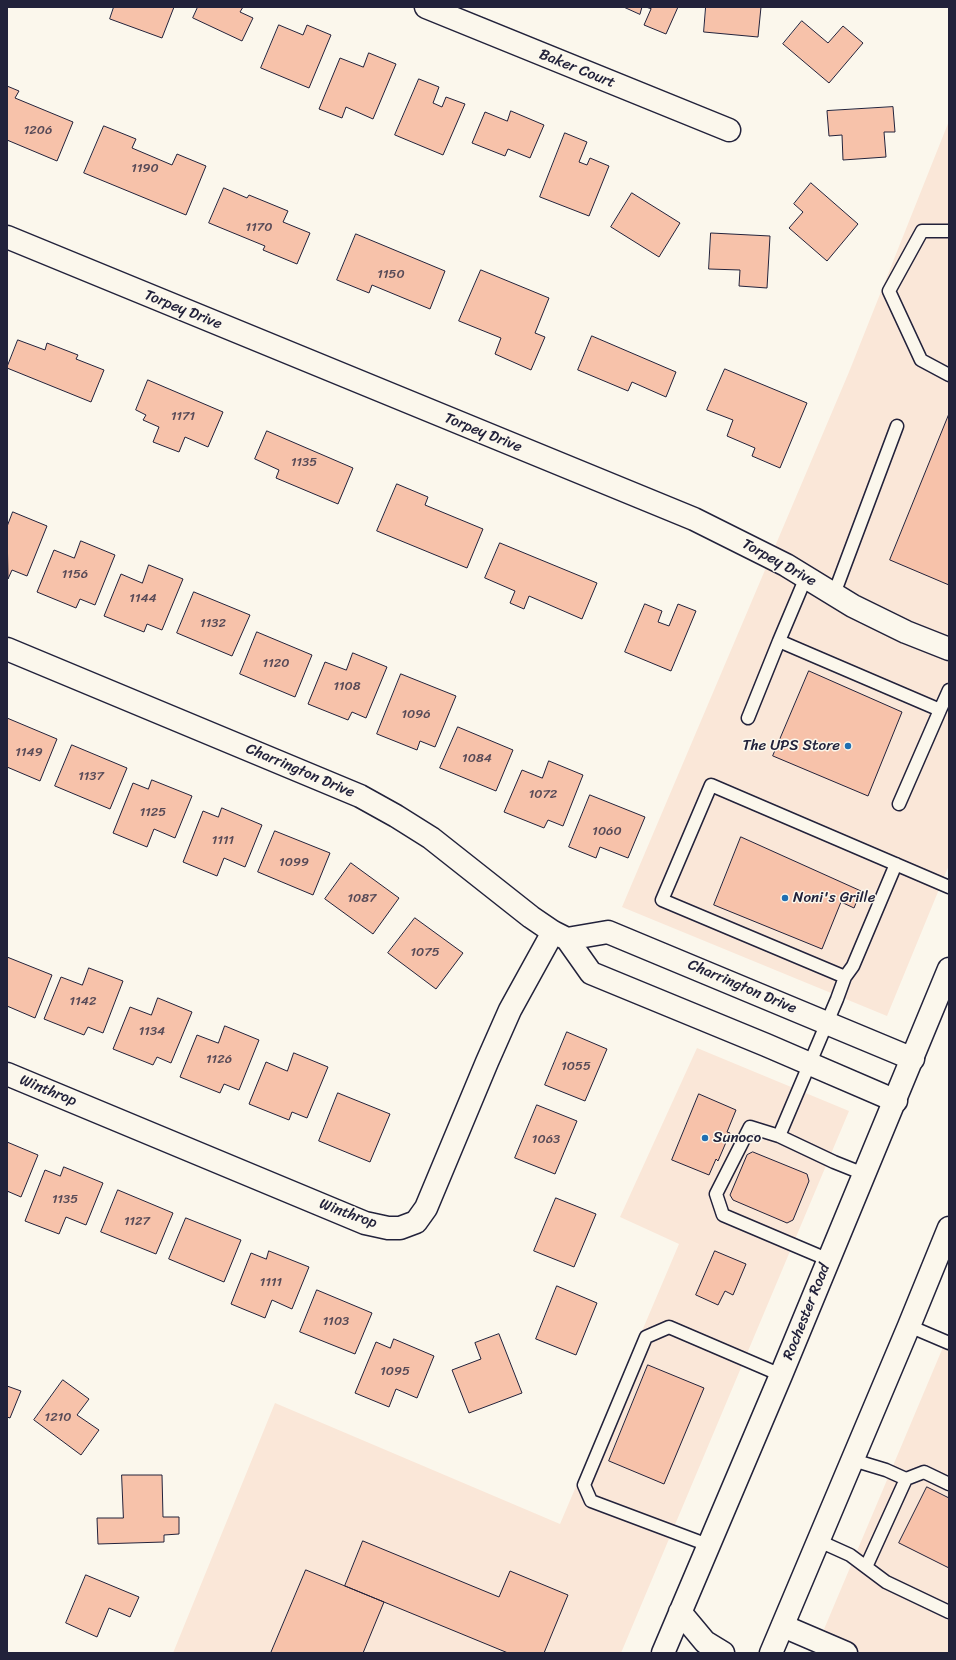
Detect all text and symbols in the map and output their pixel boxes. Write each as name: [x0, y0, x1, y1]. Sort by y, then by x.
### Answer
street label: Baker Court: [536, 46, 618, 92]
house number: 1206: [24, 123, 52, 139]
house number: 1190: [131, 161, 159, 177]
house number: 1170: [246, 220, 272, 236]
house number: 1150: [377, 267, 405, 283]
street label: Torpey Drive: [142, 286, 224, 334]
house number: 1171: [171, 409, 195, 425]
street label: Torpey Drive: [442, 409, 524, 457]
house number: 1135: [291, 455, 317, 471]
street label: Torpey Drive: [739, 535, 819, 591]
house number: 1156: [62, 567, 88, 583]
house number: 1144: [129, 591, 157, 607]
house number: 1132: [200, 616, 226, 632]
house number: 1120: [263, 656, 289, 672]
house number: 1108: [333, 679, 361, 695]
house number: 1096: [401, 707, 431, 723]
place label: The UPS Store: [742, 737, 840, 755]
street label: Charrington Drive: [243, 740, 357, 802]
marker: The UPS Store: [843, 741, 853, 751]
house number: 1149: [15, 745, 43, 761]
house number: 1084: [462, 751, 492, 767]
house number: 1137: [78, 769, 104, 785]
house number: 1072: [529, 787, 557, 803]
house number: 1125: [140, 805, 166, 821]
house number: 1060: [592, 824, 622, 840]
house number: 1111: [212, 833, 234, 849]
house number: 1099: [279, 855, 309, 871]
place label: Noni's Grille: [793, 889, 876, 907]
house number: 1087: [347, 891, 377, 907]
marker: Noni's Grille: [780, 893, 790, 903]
house number: 1075: [410, 945, 440, 961]
street label: Charrington Drive: [685, 956, 799, 1018]
house number: 1142: [70, 994, 96, 1010]
house number: 1134: [139, 1024, 165, 1040]
house number: 1126: [206, 1052, 232, 1068]
house number: 1055: [561, 1059, 591, 1075]
street label: Winthrop: [17, 1071, 79, 1111]
place label: Sunoco: [713, 1129, 761, 1147]
house number: 1063: [532, 1132, 560, 1148]
marker: Sunoco: [700, 1133, 710, 1143]
house number: 1135: [52, 1192, 78, 1208]
street label: Winthrop: [317, 1195, 379, 1233]
house number: 1127: [124, 1214, 150, 1230]
street label: Rochester Road: [780, 1261, 834, 1363]
house number: 1111: [260, 1275, 282, 1291]
house number: 1103: [323, 1314, 349, 1330]
house number: 1095: [380, 1364, 410, 1380]
house number: 1210: [45, 1410, 71, 1426]

